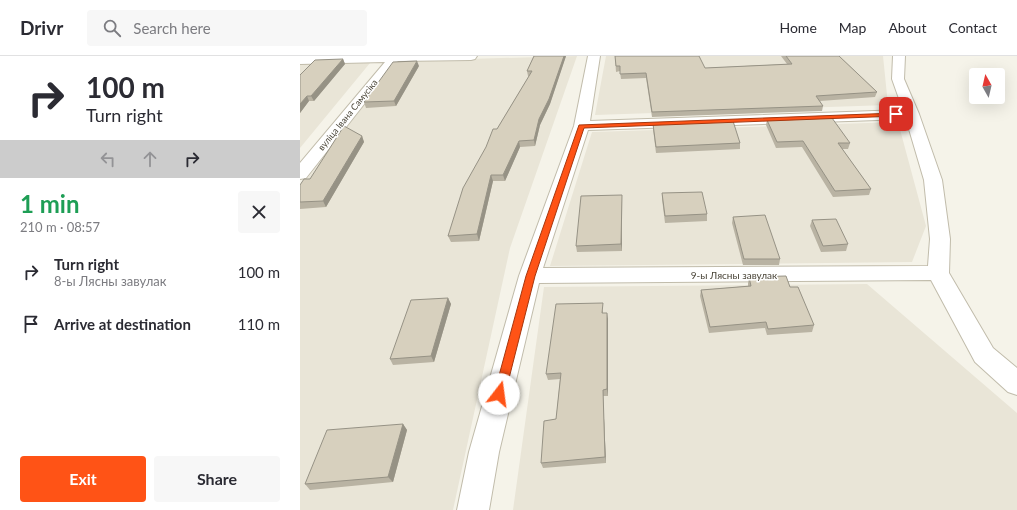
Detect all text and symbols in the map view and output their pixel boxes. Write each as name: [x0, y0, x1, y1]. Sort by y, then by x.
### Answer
search box: [87, 10, 367, 46]
text: Drivr: [20, 16, 63, 39]
icon: search: [101, 17, 123, 39]
text: Search here: [133, 19, 211, 37]
text: Home: [779, 19, 817, 36]
text: Map: [839, 19, 866, 36]
text: About: [888, 19, 926, 36]
text: Contact: [948, 19, 997, 36]
north arrow: [969, 68, 1005, 104]
map controls: [969, 68, 1005, 104]
text: 100 m: [86, 70, 165, 104]
icon: right: [20, 72, 72, 124]
street label: вуліца Івана Самусіка: [316, 77, 380, 152]
pin: [879, 97, 913, 131]
icon: arrive: [885, 103, 907, 125]
text: Turn right: [86, 104, 163, 126]
icon: left: [97, 148, 119, 170]
icon: ahead: [139, 148, 161, 170]
icon: right: [181, 148, 203, 170]
text: 1 min: [20, 189, 80, 218]
button: close: [238, 191, 280, 233]
text: 210 m · 08:57: [20, 219, 100, 235]
text: Turn right: [54, 255, 119, 273]
icon: right: [20, 261, 42, 283]
text: 100 m: [238, 263, 280, 281]
street label: 9-ы Лясны завулак: [691, 269, 778, 281]
text: 8-ы Лясны завулак: [54, 273, 166, 289]
icon: arrive: [20, 313, 42, 335]
text: Arrive at destination: [54, 315, 191, 333]
text: 110 m: [238, 315, 280, 333]
position arrow: [478, 373, 520, 415]
button: Exit: [20, 456, 146, 502]
button: Share: [154, 456, 280, 502]

